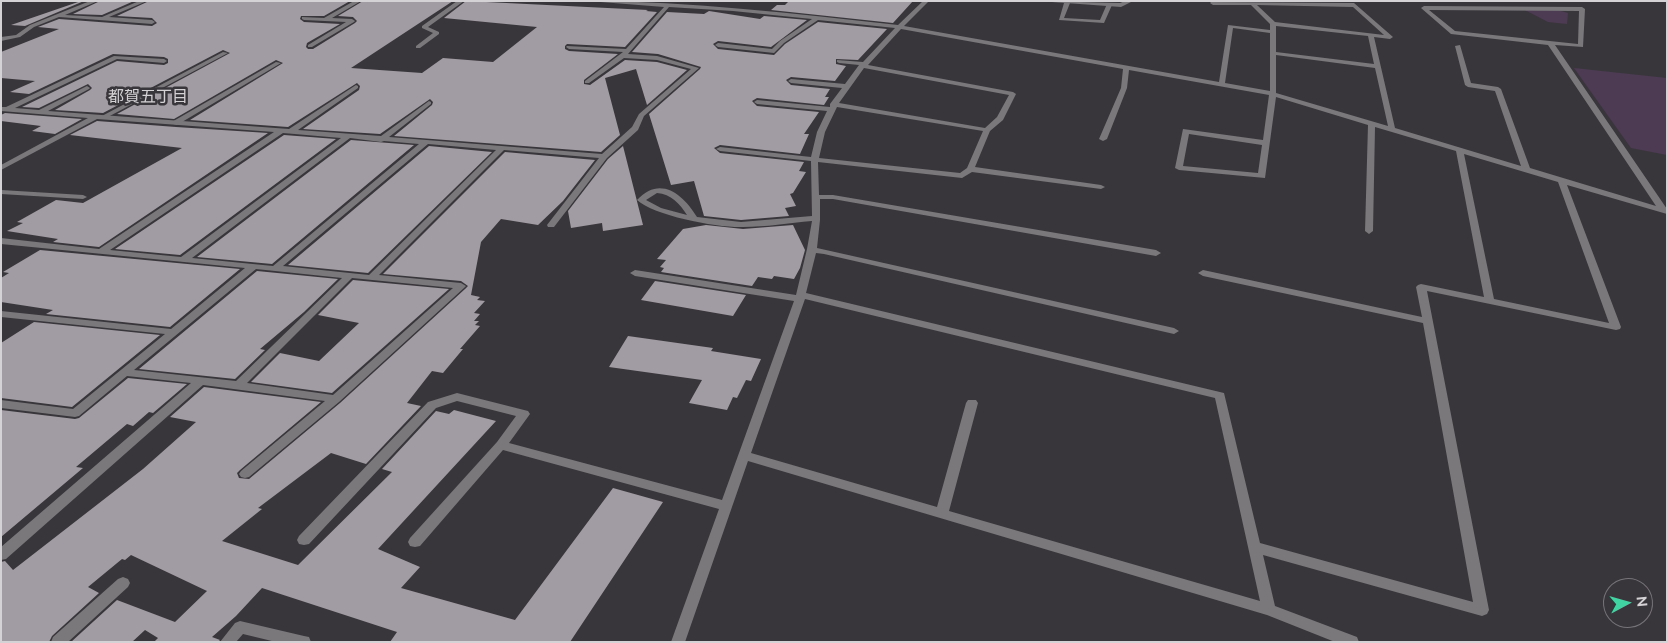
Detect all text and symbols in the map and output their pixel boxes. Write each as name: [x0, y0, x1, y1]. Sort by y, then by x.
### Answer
district label: 都賀五丁目: [108, 87, 188, 107]
north arrow: [1603, 578, 1653, 628]
text: N: [1633, 595, 1650, 608]

